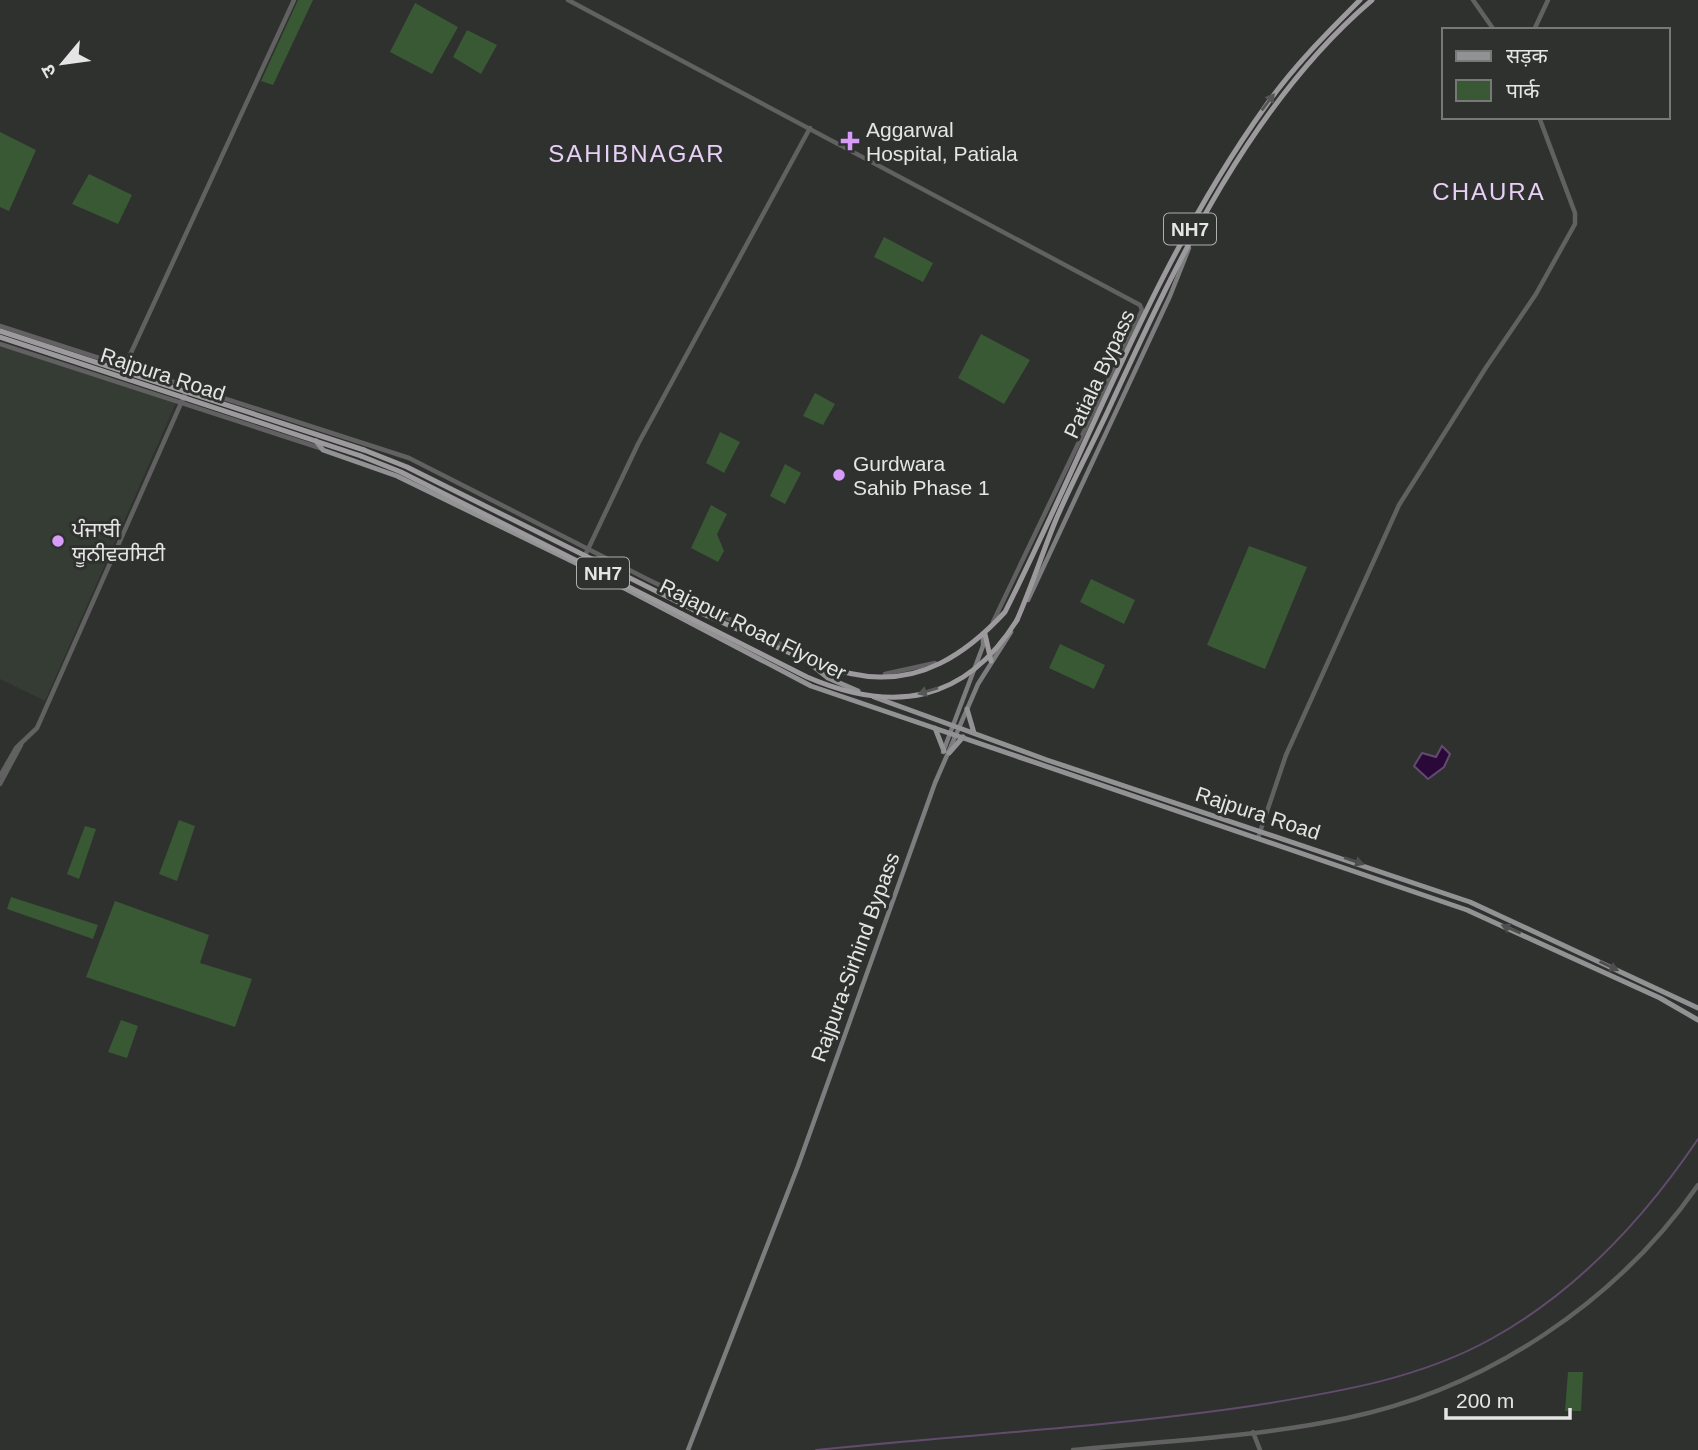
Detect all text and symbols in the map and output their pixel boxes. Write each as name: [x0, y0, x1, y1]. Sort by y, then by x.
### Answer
north arrow: [28, 28, 98, 98]
legend: [1442, 28, 1670, 119]
text: सड़क: [1506, 44, 1548, 67]
text: उ: [36, 60, 60, 81]
text: पार्क: [1506, 79, 1540, 102]
one-way arrow: [1261, 93, 1275, 111]
place label: Aggarwal Hospital, Patiala: [866, 118, 1018, 165]
marker: Aggarwal Hospital, Patiala: [840, 131, 860, 151]
district label: SAHIBNAGAR: [548, 140, 726, 167]
district label: CHAURA: [1432, 178, 1546, 205]
road number: NH7: [1164, 214, 1216, 244]
street label: Patiala Bypass: [1059, 306, 1139, 442]
street label: Rajpura Road: [98, 343, 228, 405]
place label: Gurdwara Sahib Phase 1: [853, 452, 990, 499]
marker: Gurdwara Sahib Phase 1: [831, 467, 847, 483]
place label: ਪੰਜਾਬੀ ਯੂਨੀਵਰਸਿਟੀ: [71, 518, 166, 568]
marker: ਪੰਜਾਬੀ ਯੂਨੀਵਰਸਿਟੀ: [50, 533, 66, 549]
road number: NH7: [577, 558, 629, 588]
street label: Rajapur Road Flyover: [656, 574, 850, 684]
one-way arrow: [917, 687, 938, 697]
street label: Rajpura Road: [1193, 782, 1323, 844]
street label: Rajpura-Sirhind Bypass: [806, 849, 904, 1065]
one-way arrow: [1343, 856, 1364, 867]
one-way arrow: [1501, 923, 1521, 935]
one-way arrow: [1599, 960, 1619, 972]
scale bar: [1446, 1376, 1570, 1420]
text: 200 m: [1456, 1389, 1514, 1412]

